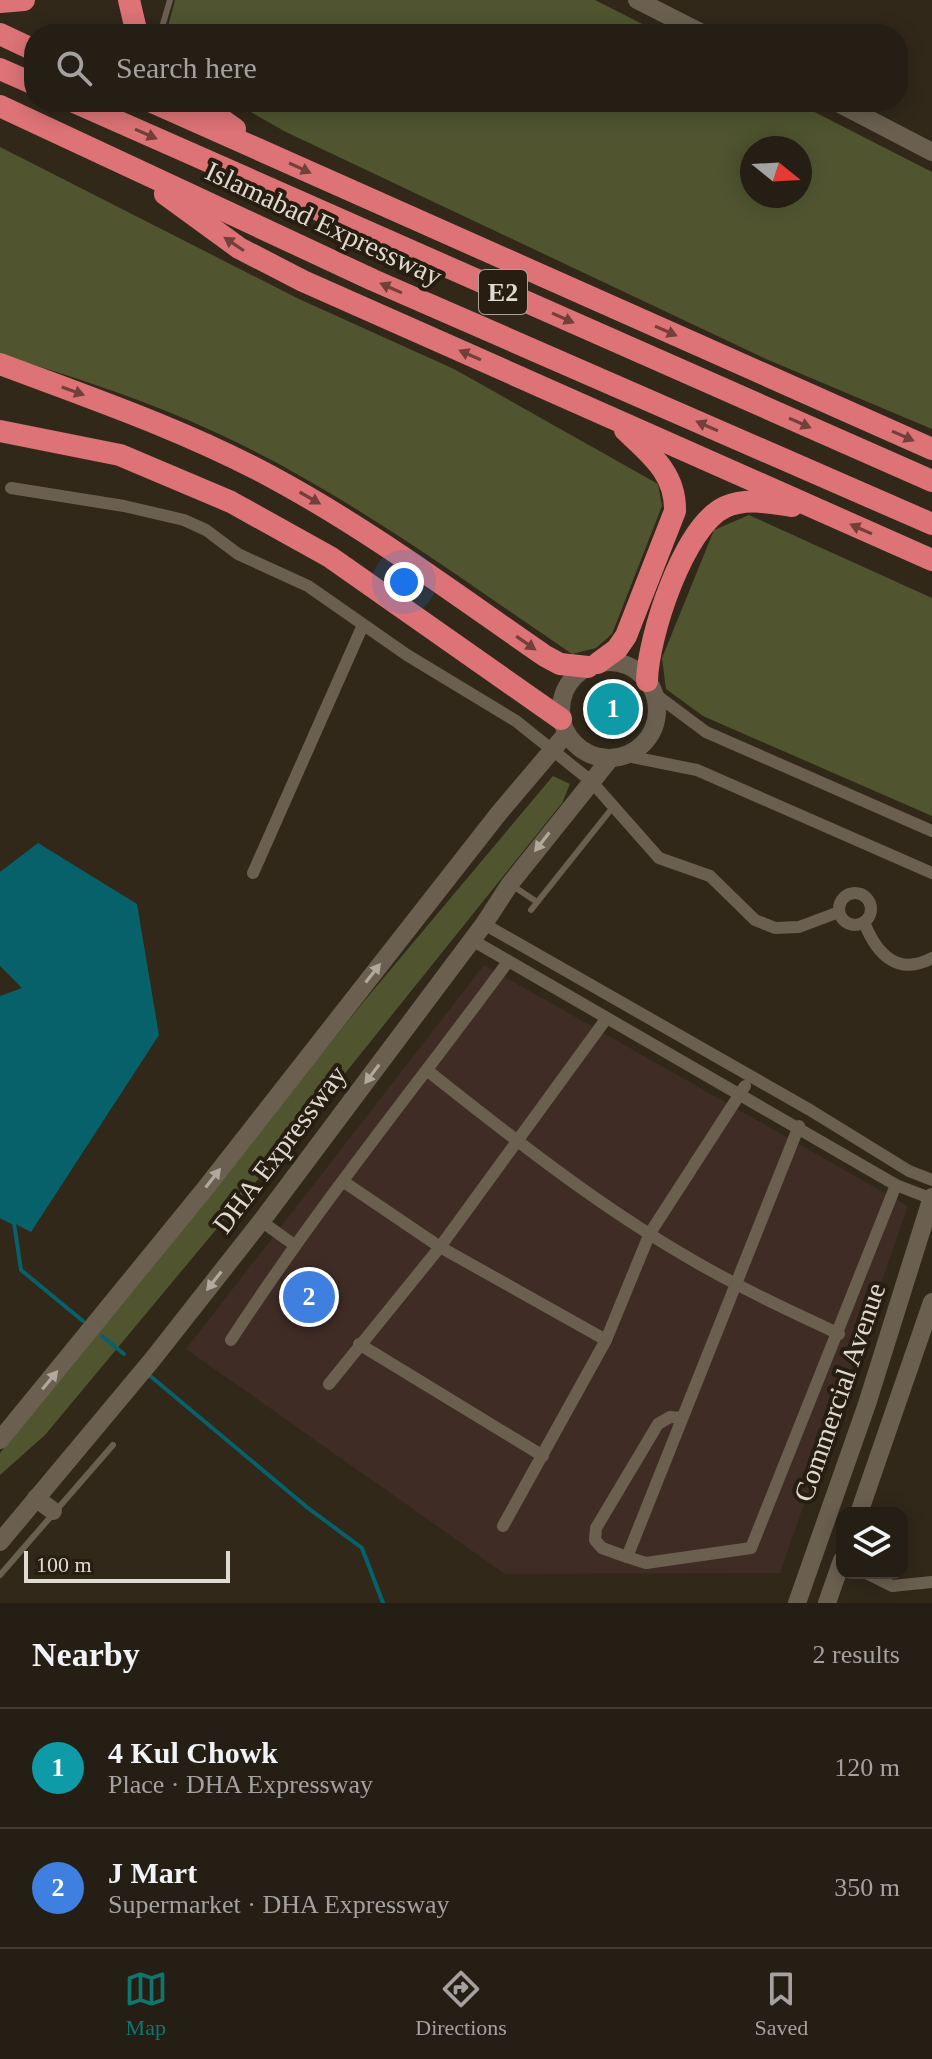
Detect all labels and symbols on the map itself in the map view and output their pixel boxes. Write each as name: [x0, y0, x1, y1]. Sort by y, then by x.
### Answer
one-way arrow: [134, 127, 157, 140]
north arrow: [740, 136, 812, 208]
street label: Islamabad Expressway: [201, 155, 447, 292]
one-way arrow: [289, 161, 312, 175]
one-way arrow: [224, 237, 245, 252]
road number: E2: [479, 270, 527, 314]
one-way arrow: [380, 281, 403, 295]
one-way arrow: [551, 311, 574, 325]
one-way arrow: [654, 324, 678, 337]
one-way arrow: [458, 348, 481, 361]
one-way arrow: [61, 385, 85, 398]
one-way arrow: [789, 417, 812, 430]
one-way arrow: [695, 420, 718, 433]
one-way arrow: [891, 430, 915, 443]
one-way arrow: [299, 491, 321, 505]
one-way arrow: [849, 522, 872, 535]
your location: [384, 562, 424, 602]
one-way arrow: [515, 635, 536, 650]
pin: 1: [587, 679, 639, 739]
one-way arrow: [535, 832, 551, 852]
one-way arrow: [364, 963, 380, 983]
street label: DHA Expressway: [206, 1060, 352, 1239]
one-way arrow: [364, 1064, 380, 1084]
one-way arrow: [205, 1168, 221, 1188]
pin: 2: [283, 1267, 335, 1327]
one-way arrow: [206, 1271, 223, 1291]
street label: Commercial Avenue: [788, 1279, 891, 1505]
one-way arrow: [41, 1371, 58, 1391]
scale bar: [24, 1547, 230, 1583]

